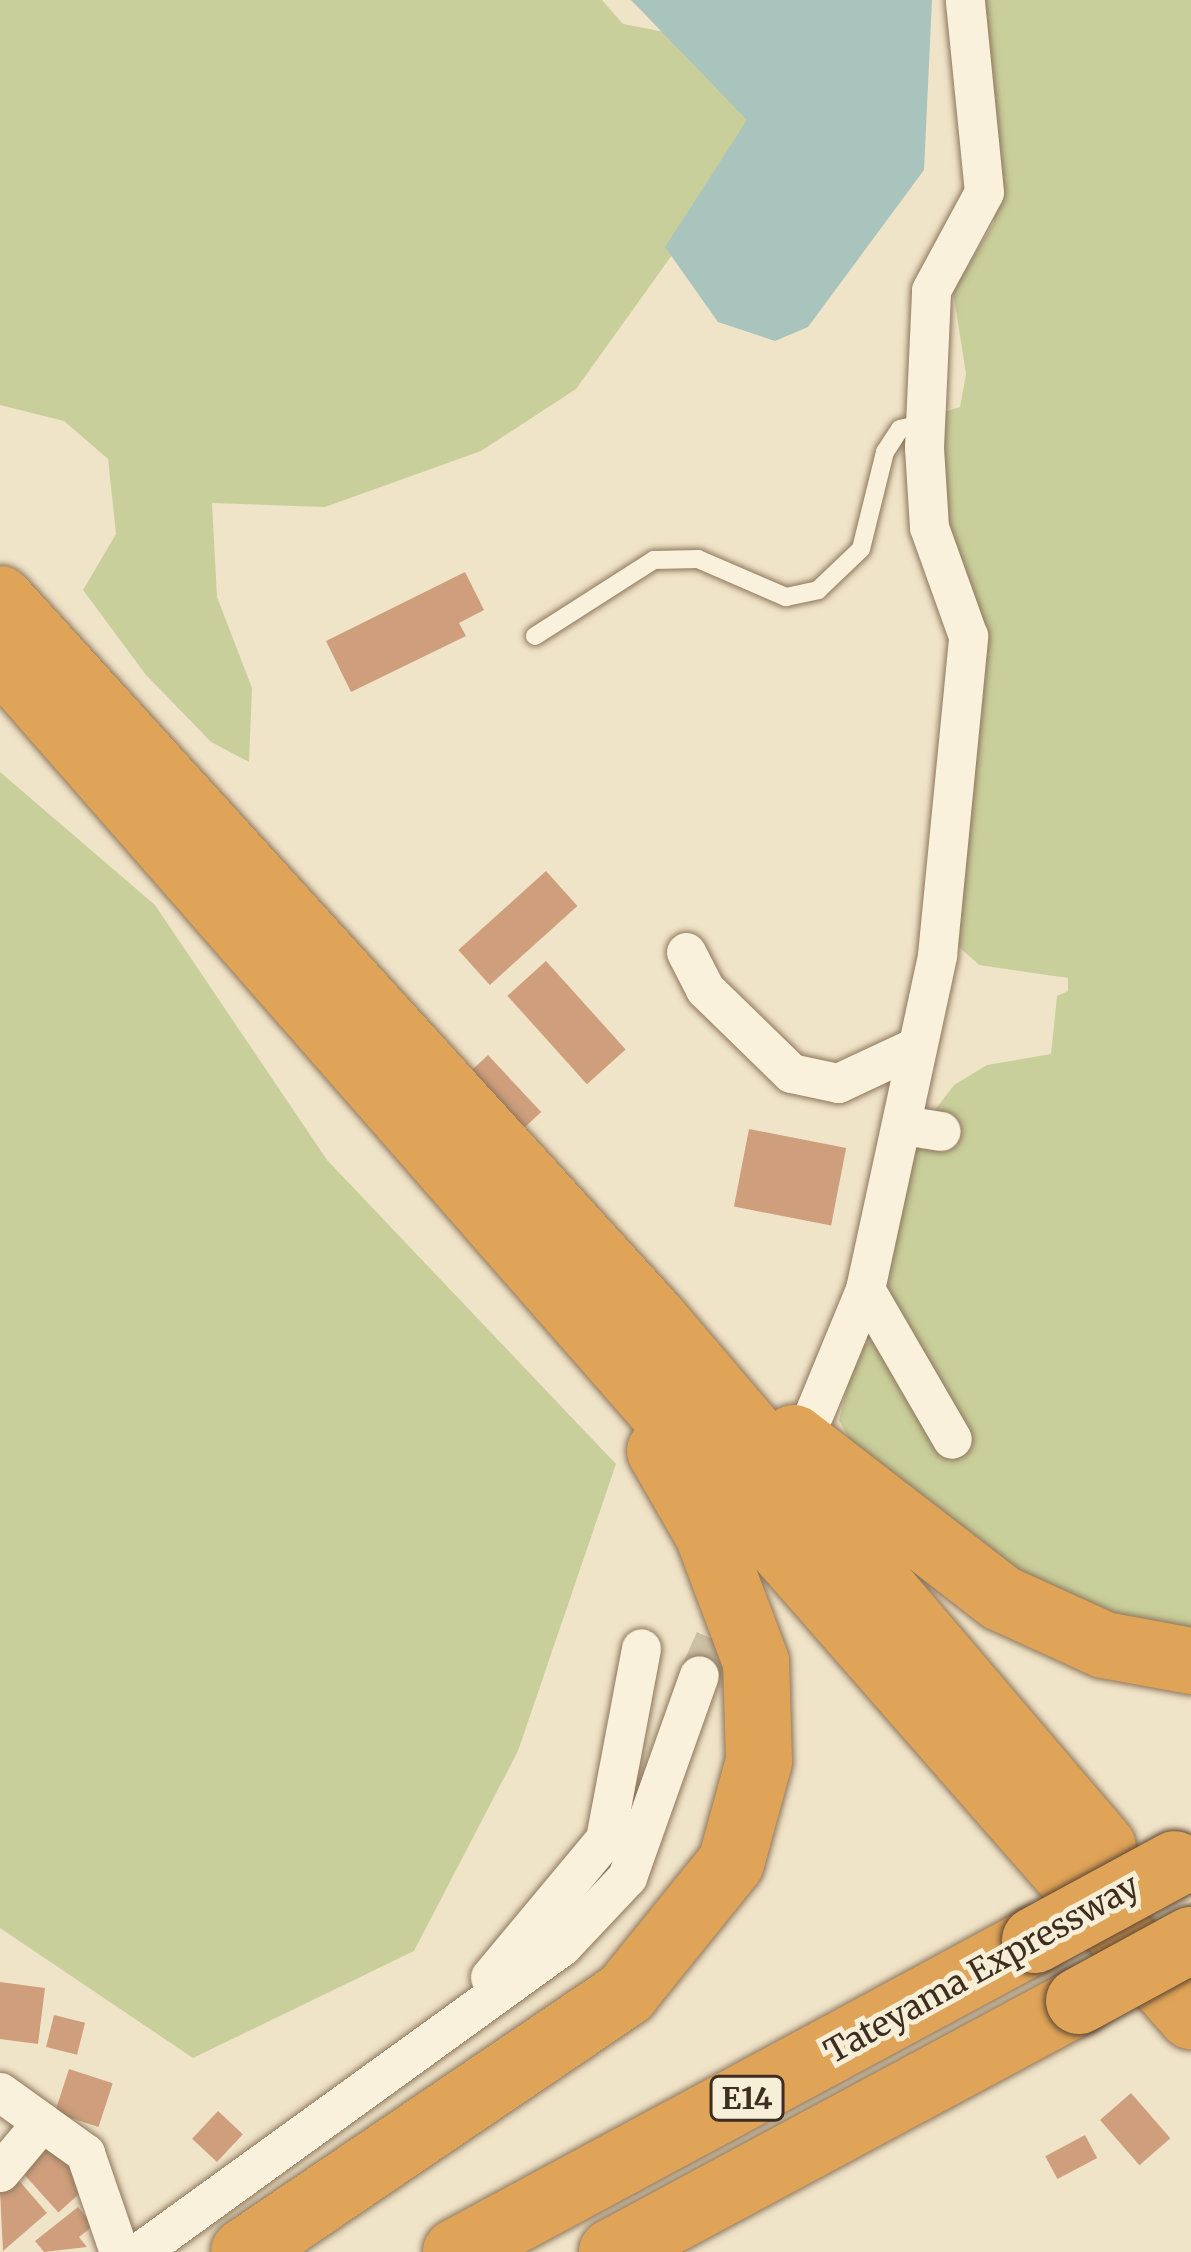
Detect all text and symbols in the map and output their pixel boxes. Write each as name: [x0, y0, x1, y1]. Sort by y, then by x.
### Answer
street label: Tateyama Expressway: [818, 1866, 1146, 2072]
road number: E14: [708, 2074, 786, 2122]

